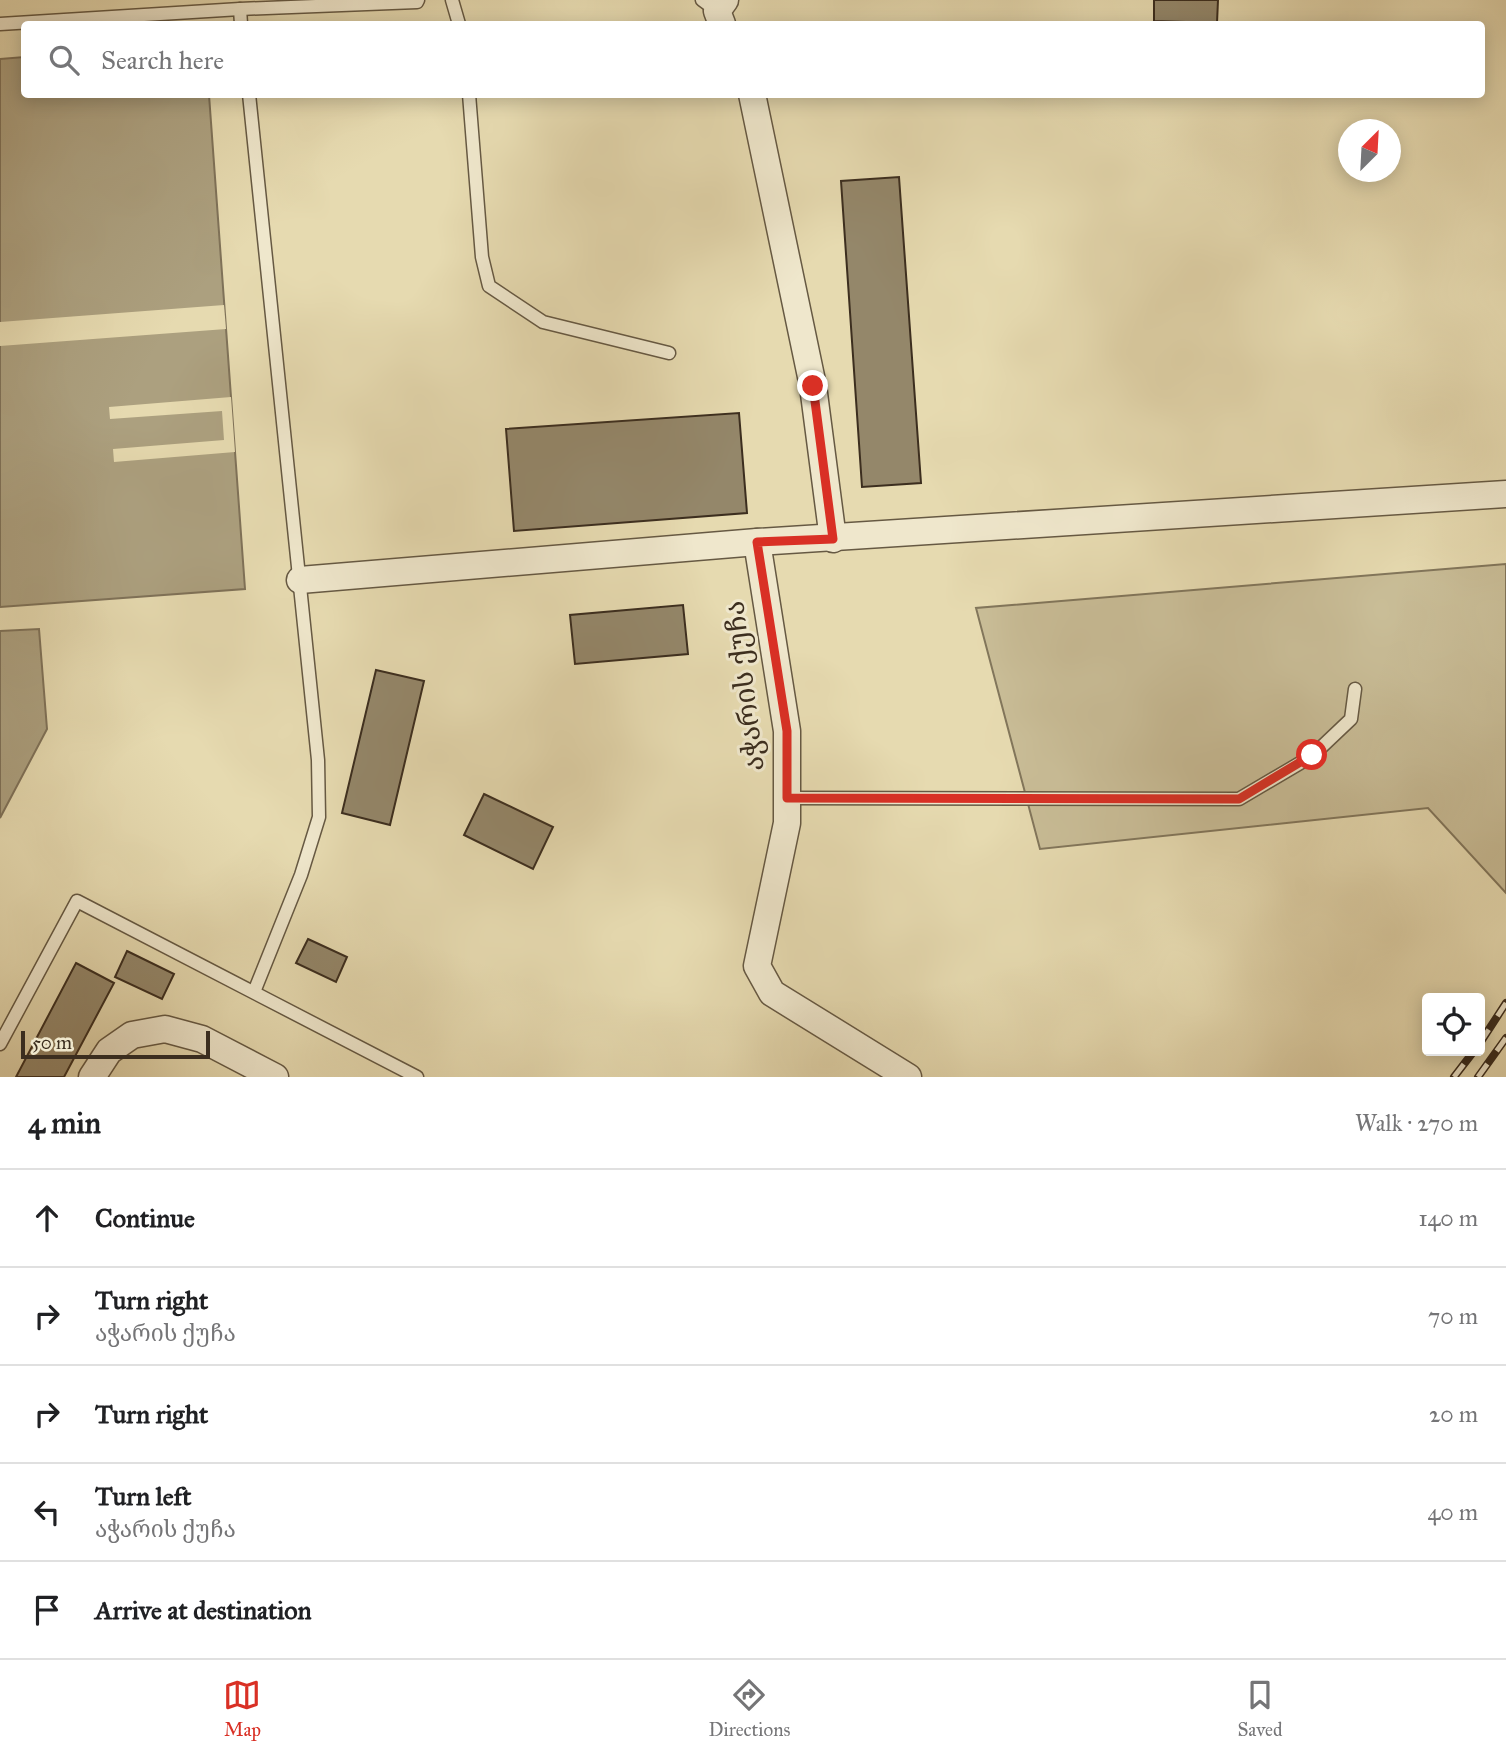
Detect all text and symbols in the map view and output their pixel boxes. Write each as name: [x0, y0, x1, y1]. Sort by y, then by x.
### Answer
search box: [21, 21, 1485, 98]
icon: search: [45, 41, 83, 79]
text: Search here: [101, 44, 224, 76]
north arrow: [1338, 119, 1401, 182]
route end: [797, 370, 828, 401]
street label: აჭარის ქუჩა: [716, 599, 772, 773]
route start: [1296, 739, 1327, 770]
map controls: [1422, 993, 1485, 1056]
button: locate: [1422, 993, 1485, 1056]
scale bar: [21, 1028, 210, 1060]
text: 50 m: [32, 1031, 72, 1054]
text: 4 min: [28, 1105, 101, 1141]
text: Walk · 270 m: [1355, 1109, 1478, 1137]
icon: ahead: [28, 1199, 66, 1237]
text: Continue: [95, 1202, 195, 1234]
text: 140 m: [1418, 1204, 1478, 1232]
text: Turn right: [95, 1284, 208, 1316]
icon: right: [28, 1297, 66, 1335]
text: 70 m: [1428, 1302, 1478, 1330]
text: აჭარის ქუჩა: [95, 1319, 236, 1347]
icon: right: [28, 1395, 66, 1433]
text: Turn right: [95, 1398, 208, 1430]
text: 20 m: [1429, 1400, 1478, 1428]
text: Turn left: [95, 1480, 191, 1512]
icon: left: [28, 1493, 66, 1531]
text: 40 m: [1428, 1498, 1478, 1526]
text: აჭარის ქუჩა: [95, 1515, 236, 1543]
icon: arrive: [28, 1591, 66, 1629]
text: Arrive at destination: [95, 1594, 312, 1626]
tab: Map: [223, 1676, 261, 1741]
tab: Directions: [708, 1676, 790, 1741]
tab: Saved: [1237, 1676, 1283, 1741]

